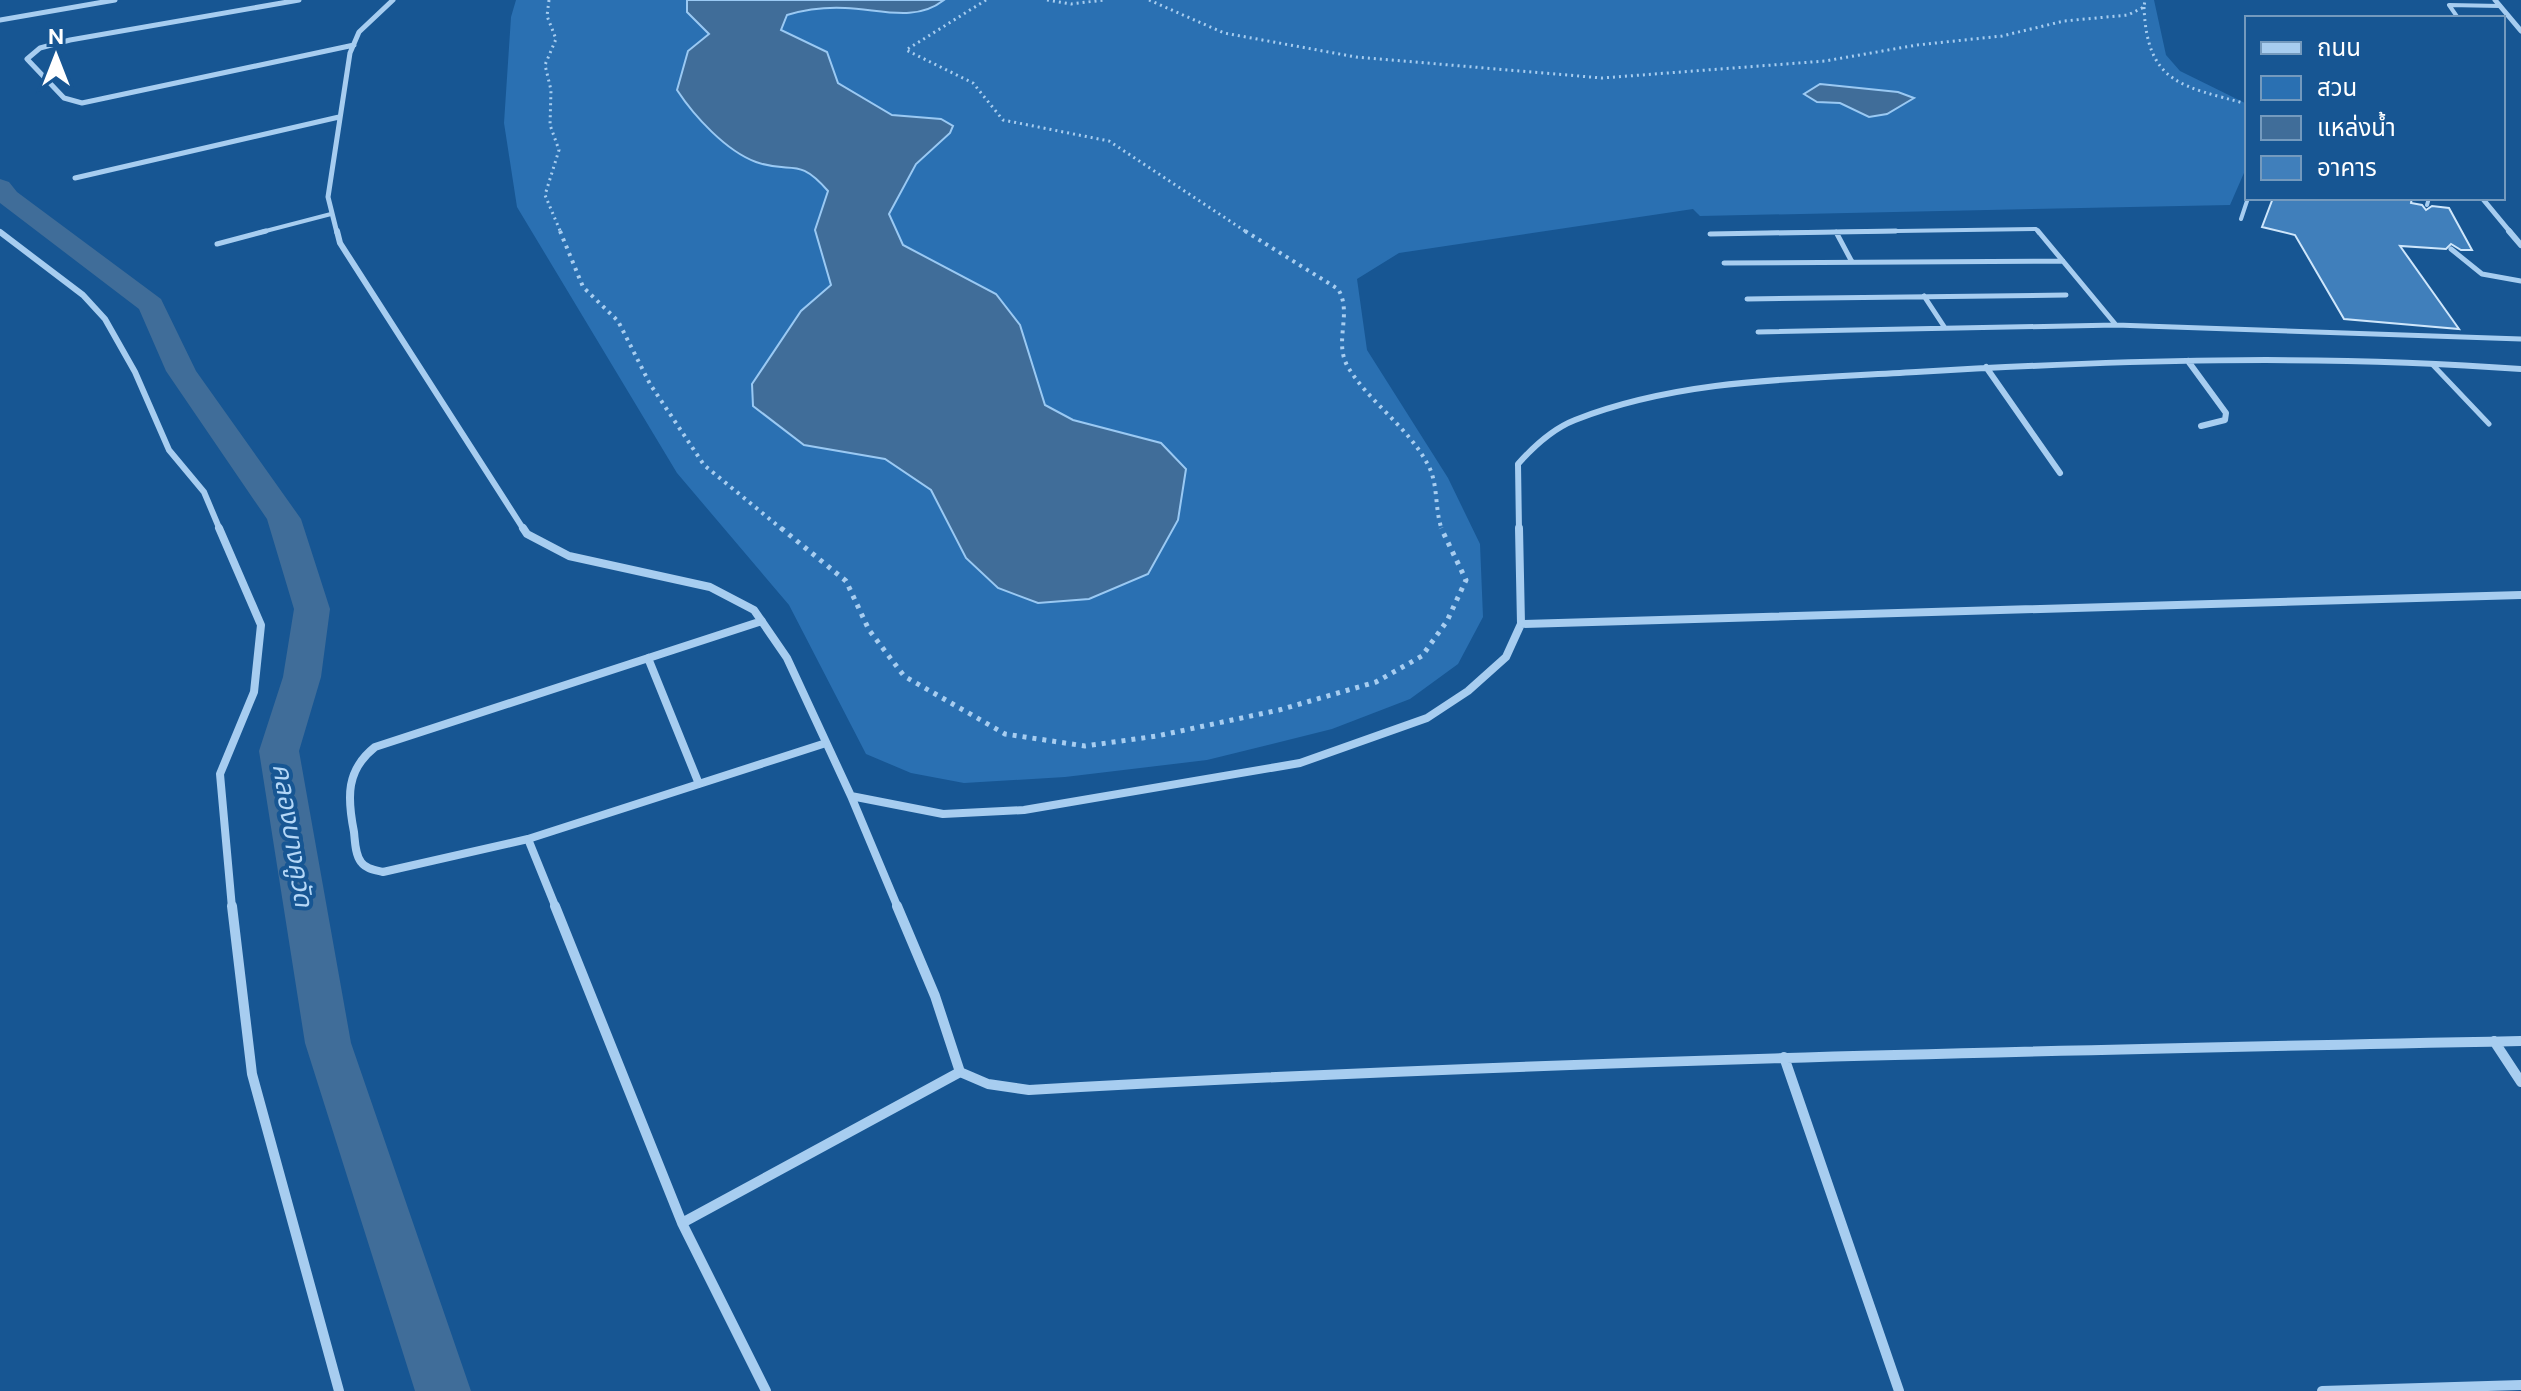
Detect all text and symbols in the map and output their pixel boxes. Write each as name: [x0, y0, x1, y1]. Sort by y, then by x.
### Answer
north arrow: [16, 16, 96, 96]
legend: [2245, 16, 2505, 200]
text: N: [48, 22, 64, 51]
text: ถนน: [2317, 32, 2361, 63]
text: สวน: [2317, 72, 2357, 103]
text: แหล่งน้ำ: [2317, 111, 2396, 143]
text: อาคาร: [2317, 152, 2377, 183]
water label: คลองบางคูวัด: [265, 761, 321, 910]

